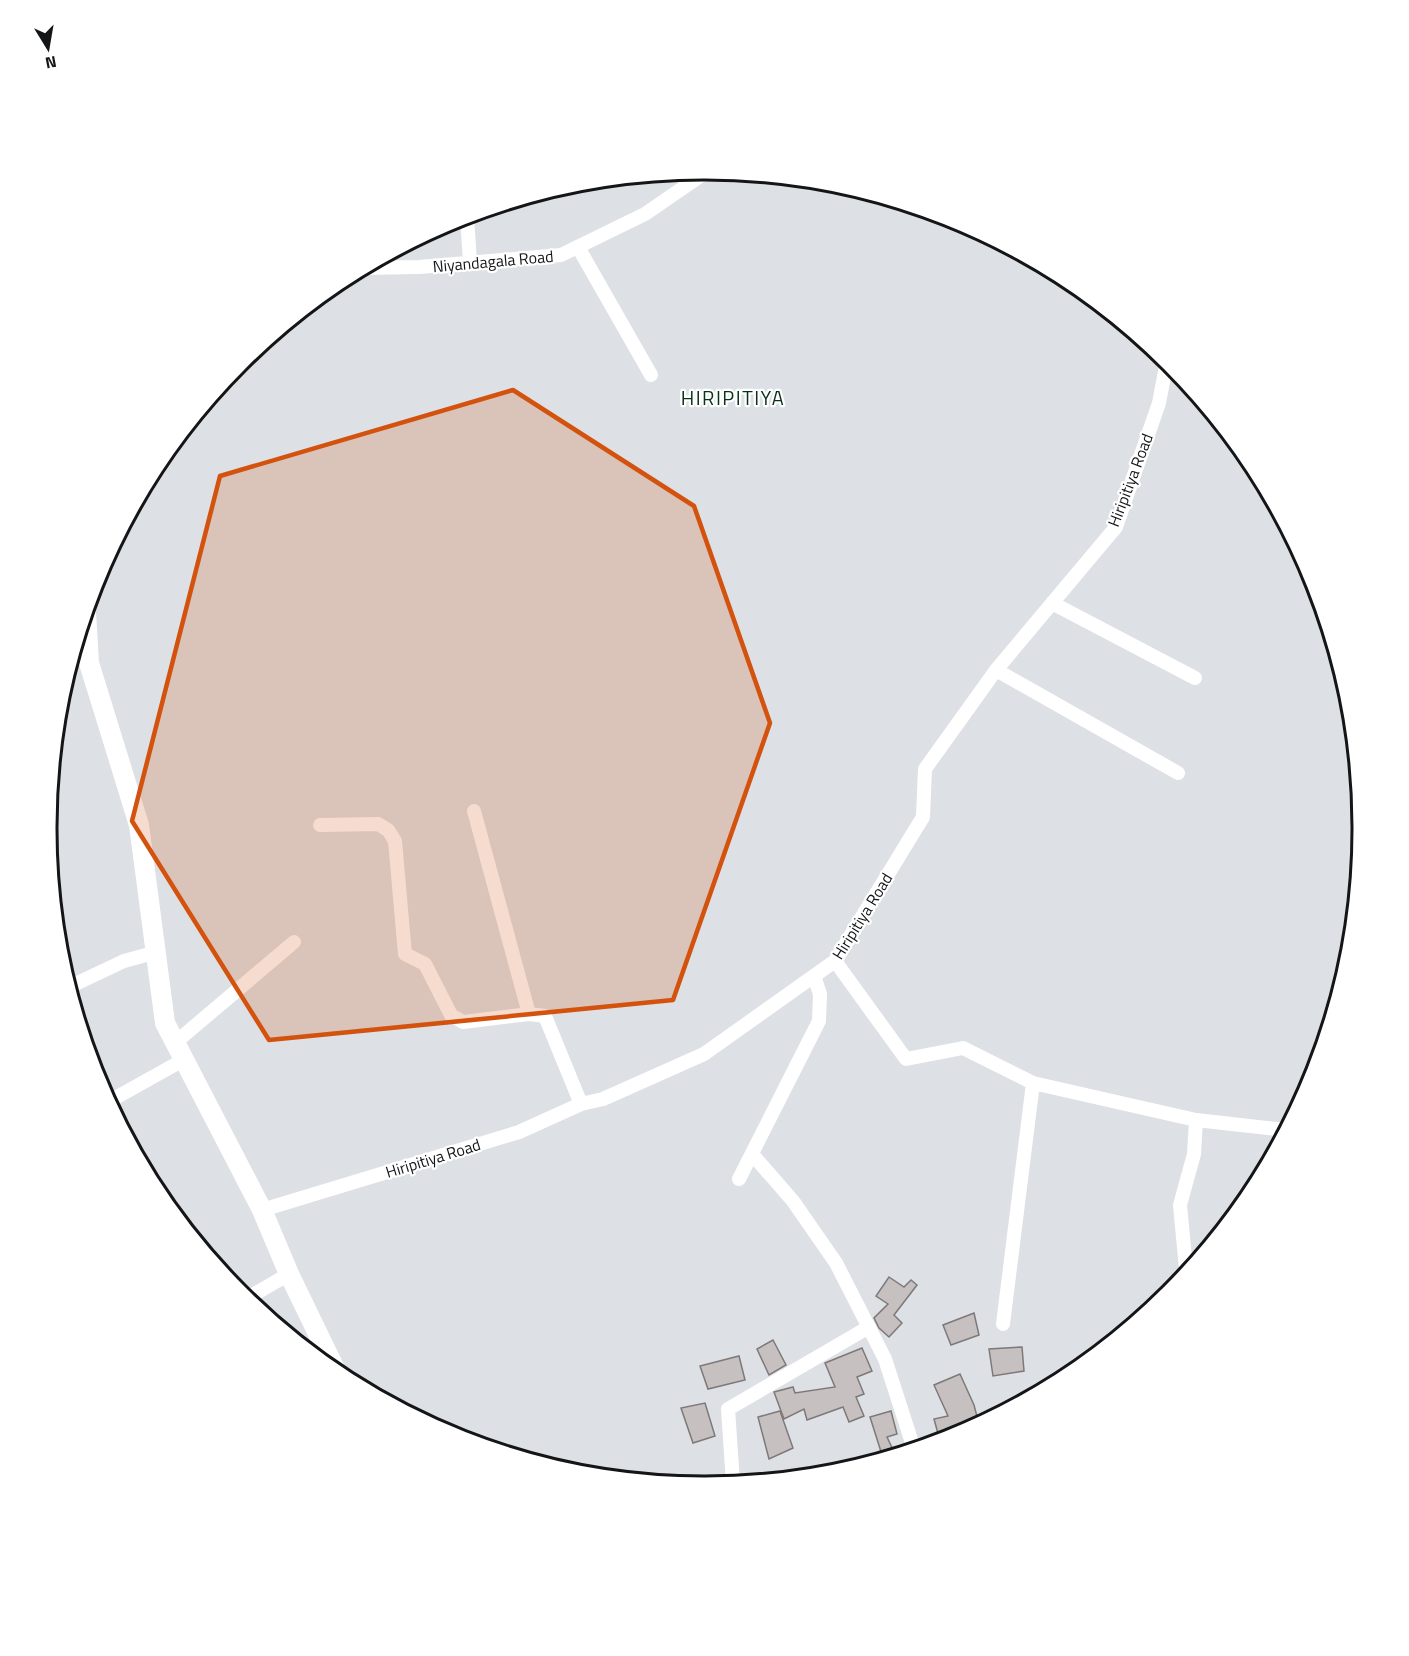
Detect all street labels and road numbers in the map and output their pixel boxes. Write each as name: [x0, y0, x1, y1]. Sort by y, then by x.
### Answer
street label: Niyandagala Road: [432, 244, 554, 278]
street label: Hiripitiya Road: [1101, 430, 1159, 530]
street label: Hiripitiya Road: [826, 868, 898, 964]
street label: Hiripitiya Road: [383, 1132, 483, 1184]

